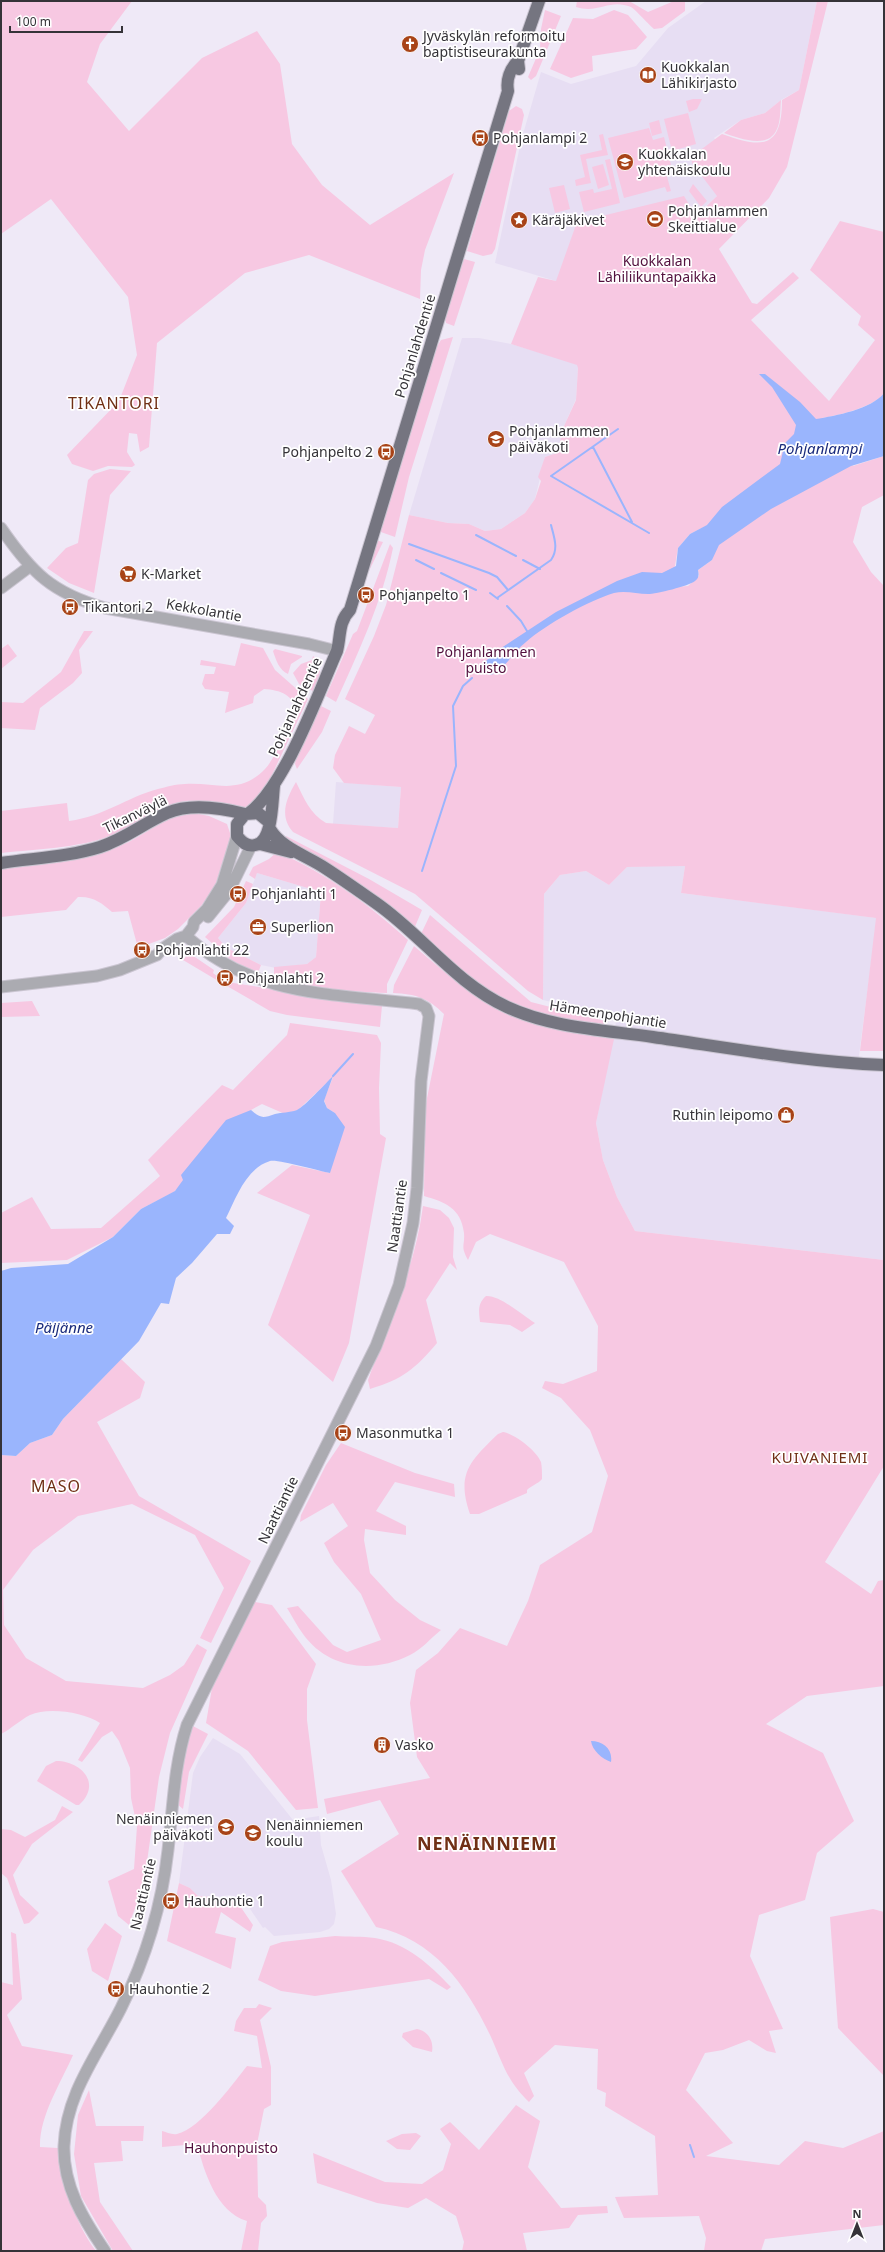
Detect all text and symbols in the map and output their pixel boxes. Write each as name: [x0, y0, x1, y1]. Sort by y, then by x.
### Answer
scale bar: [10, 8, 122, 34]
text: 100 m: [16, 13, 51, 30]
place label: Jyväskylän reformoitu baptistiseurakunta: [421, 26, 565, 61]
church icon: Jyväskylän reformoitu baptistiseurakunta: [400, 34, 420, 54]
place label: Kuokkalan Lähikirjasto: [661, 57, 737, 92]
library icon: Kuokkalan Lähikirjasto: [638, 65, 658, 85]
bus stop icon: Pohjanlampi 2: [470, 128, 490, 148]
place label: Pohjanlampi 2: [493, 128, 587, 147]
place label: Kuokkalan yhtenäiskoulu: [638, 144, 730, 179]
school or university icon: Kuokkalan yhtenäiskoulu: [615, 152, 635, 172]
place label: Pohjanlammen Skeittialue: [668, 201, 768, 236]
sports icon: Pohjanlammen Skeittialue: [645, 209, 665, 229]
place icon: Käräjäkivet: [509, 210, 529, 230]
place label: Käräjäkivet: [532, 210, 605, 229]
park label: Kuokkalan Lähiliikuntapaikka: [598, 251, 716, 286]
street label: Pohjanlahdentie: [390, 292, 439, 400]
district label: TIKANTORI: [68, 392, 160, 414]
place label: Pohjanlammen päiväkoti: [509, 421, 609, 456]
school or university icon: Pohjanlammen päiväkoti: [486, 429, 506, 449]
water label: Pohjanlampi: [778, 438, 864, 458]
place label: Pohjanpelto 2: [282, 442, 373, 461]
bus stop icon: Pohjanpelto 2: [376, 442, 396, 462]
supermarket icon: K-Market: [118, 564, 138, 584]
place label: K-Market: [141, 564, 201, 583]
bus stop icon: Pohjanpelto 1: [356, 585, 376, 605]
place label: Pohjanpelto 1: [379, 585, 470, 604]
street label: Kekkolantie: [165, 593, 244, 626]
bus stop icon: Tikantori 2: [60, 597, 80, 617]
place label: Tikantori 2: [83, 597, 153, 616]
park label: Pohjanlammen puisto: [436, 642, 536, 677]
street label: Pohjanlahdentie: [263, 654, 326, 760]
street label: Tikanväylä: [100, 790, 170, 837]
bus stop icon: Pohjanlahti 1: [228, 884, 248, 904]
place label: Pohjanlahti 1: [251, 884, 337, 903]
office icon: Superlion: [248, 917, 268, 937]
place label: Superlion: [271, 917, 334, 936]
bus stop icon: Pohjanlahti 22: [132, 940, 152, 960]
place label: Pohjanlahti 22: [155, 940, 249, 959]
bus stop icon: Pohjanlahti 2: [215, 968, 235, 988]
place label: Pohjanlahti 2: [238, 968, 324, 987]
street label: Hämeenpohjantie: [548, 995, 668, 1032]
place label: Ruthin leipomo: [672, 1105, 773, 1124]
shop icon: Ruthin leipomo: [776, 1105, 796, 1125]
street label: Naattiantie: [382, 1178, 411, 1253]
water label: Päijänne: [35, 1317, 94, 1337]
bus stop icon: Masonmutka 1: [333, 1423, 353, 1443]
place label: Masonmutka 1: [356, 1423, 454, 1442]
district label: KUIVANIEMI: [772, 1447, 868, 1467]
street label: Naattiantie: [253, 1473, 302, 1547]
district label: MASO: [31, 1475, 81, 1497]
building icon: Vasko: [372, 1735, 392, 1755]
place label: Vasko: [395, 1735, 434, 1754]
place label: Nenäinniemen päiväkoti: [116, 1809, 213, 1844]
place label: Nenäinniemen koulu: [266, 1815, 363, 1850]
school or university icon: Nenäinniemen päiväkoti: [216, 1817, 236, 1837]
school or university icon: Nenäinniemen koulu: [243, 1823, 263, 1843]
district label: NENÄINNIEMI: [417, 1831, 557, 1855]
street label: Naattiantie: [125, 1856, 160, 1932]
bus stop icon: Hauhontie 1: [161, 1891, 181, 1911]
place label: Hauhontie 1: [184, 1891, 265, 1910]
bus stop icon: Hauhontie 2: [106, 1979, 126, 1999]
place label: Hauhontie 2: [129, 1979, 210, 1998]
park label: Hauhonpuisto: [184, 2138, 278, 2157]
north arrow: [837, 2204, 877, 2244]
text: N: [853, 2206, 861, 2221]

